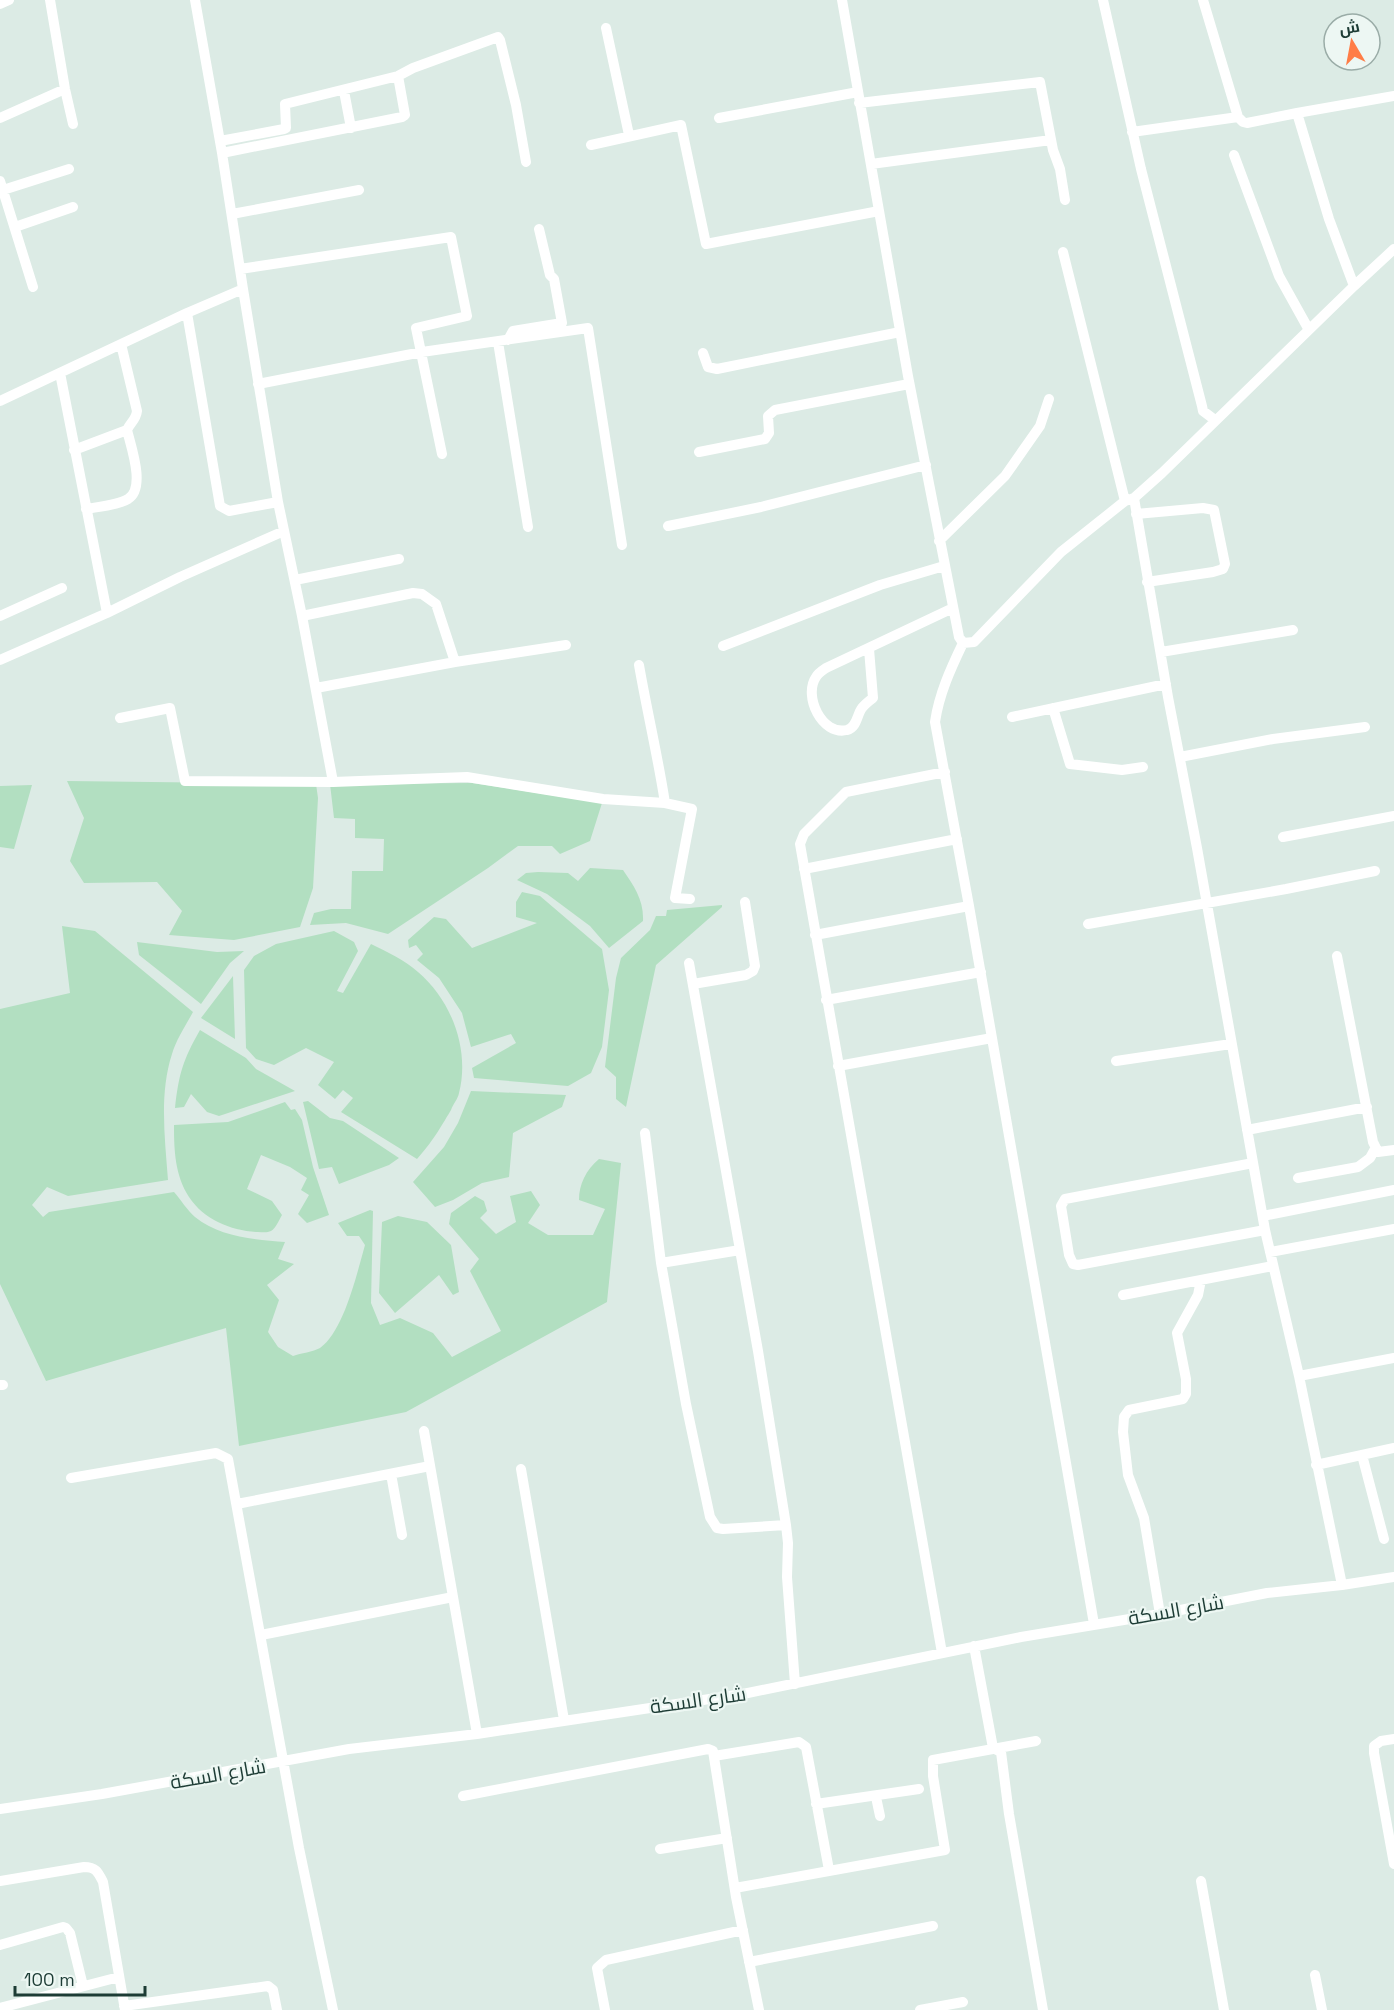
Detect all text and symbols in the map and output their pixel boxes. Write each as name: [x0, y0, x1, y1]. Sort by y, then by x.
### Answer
north arrow: [1322, 12, 1382, 72]
text: ش: [1338, 16, 1361, 40]
street label: شارع السكة: [1126, 1589, 1226, 1632]
street label: شارع السكة: [648, 1680, 748, 1721]
street label: شارع السكة: [168, 1753, 268, 1796]
scale bar: [15, 1959, 146, 1997]
text: 100 m: [24, 1968, 75, 1991]

